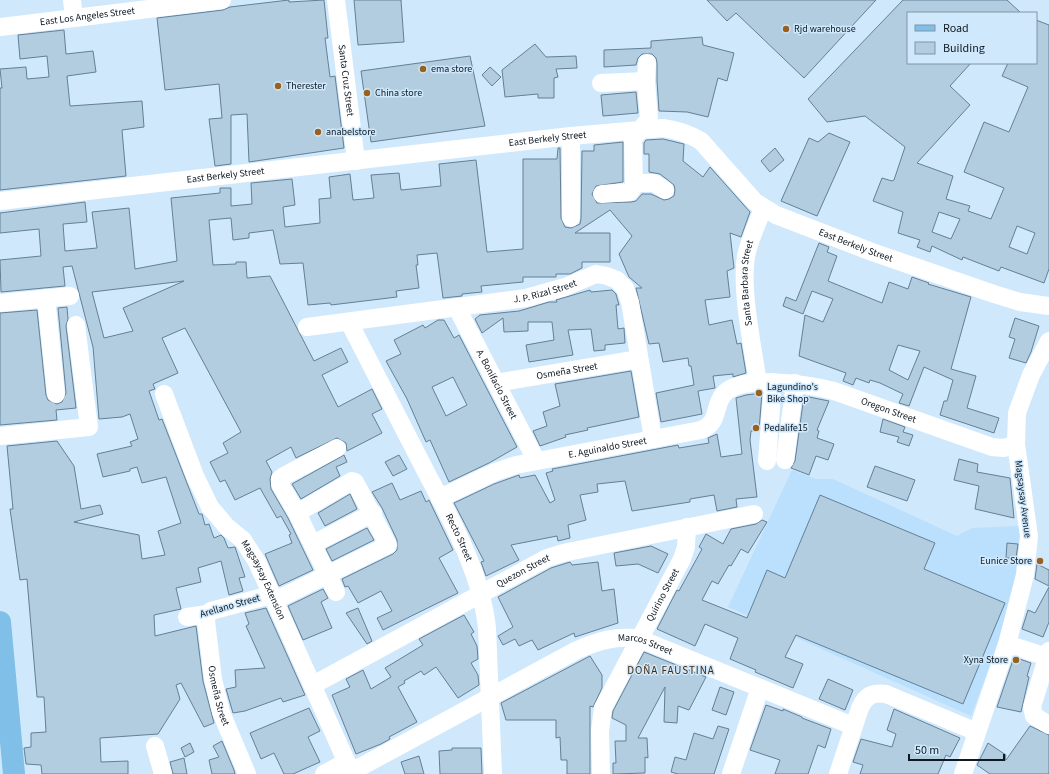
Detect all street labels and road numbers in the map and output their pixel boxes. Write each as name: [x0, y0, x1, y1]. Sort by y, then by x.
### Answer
street label: East Los Angeles Street: [39, 4, 136, 29]
street label: Santa Cruz Street: [335, 44, 357, 118]
street label: East Berkely Street: [508, 128, 588, 150]
street label: East Berkely Street: [186, 164, 266, 187]
street label: East Berkely Street: [817, 225, 895, 266]
street label: Santa Barbara Street: [738, 238, 757, 327]
street label: J. P. Rizal Street: [513, 276, 579, 307]
street label: A. Bonifacio Street: [473, 347, 521, 422]
street label: Osmeña Street: [535, 359, 599, 383]
street label: Oregon Street: [859, 394, 919, 427]
street label: E. Aguinaldo Street: [567, 433, 648, 462]
street label: Magsaysay Avenue: [1011, 459, 1035, 539]
street label: Recto Street: [442, 511, 476, 564]
street label: Magsaysay Extension: [238, 537, 289, 622]
street label: Quezon Street: [494, 550, 552, 591]
street label: Quirino Street: [643, 565, 683, 624]
street label: Arellano Street: [198, 591, 262, 621]
street label: Marcos Street: [618, 631, 675, 659]
street label: Osmeña Street: [204, 665, 233, 729]

